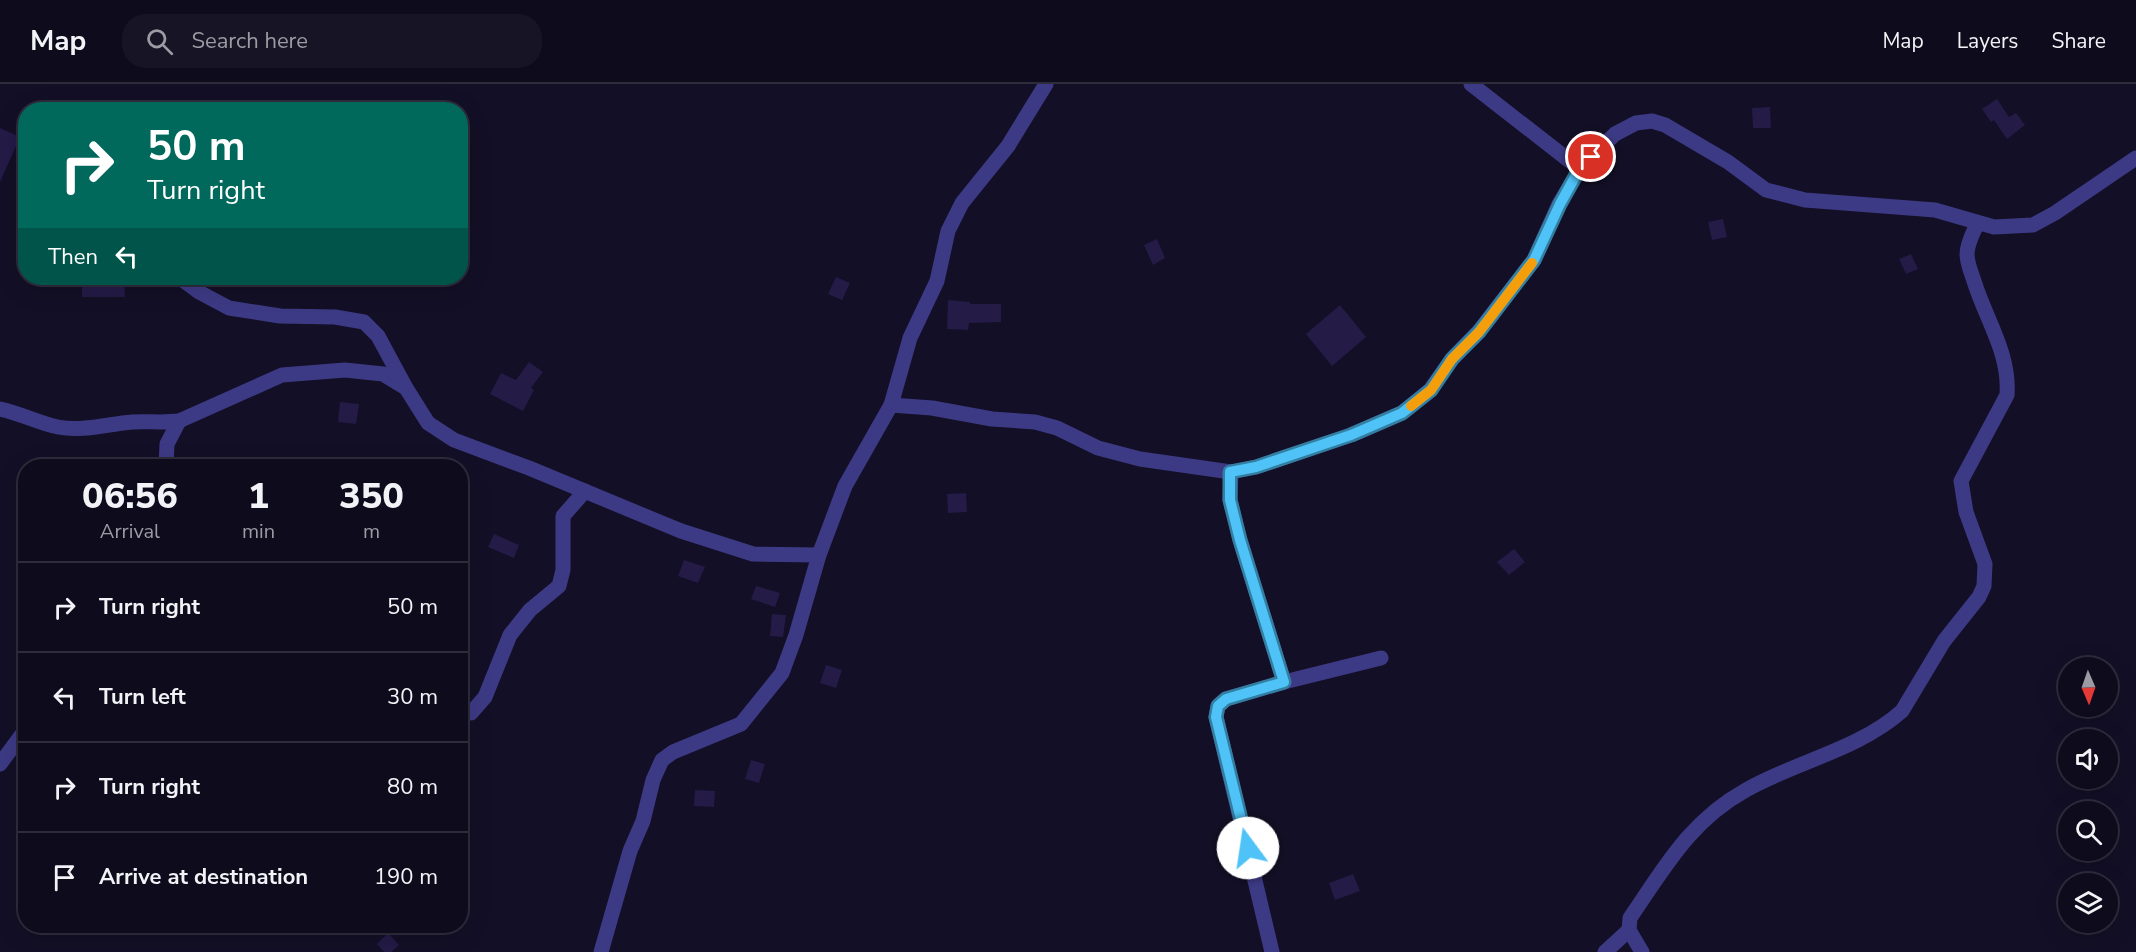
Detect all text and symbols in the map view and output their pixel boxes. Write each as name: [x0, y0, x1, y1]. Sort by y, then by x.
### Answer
search box: [122, 14, 542, 68]
text: Map: [30, 22, 86, 60]
icon: search: [143, 25, 176, 58]
text: Search here: [191, 26, 308, 56]
text: Map: [1882, 27, 1924, 55]
text: Layers: [1957, 27, 2018, 55]
text: Share: [2051, 27, 2106, 55]
text: 50 m: [147, 118, 246, 175]
icon: right: [48, 126, 126, 204]
pin: [1565, 131, 1616, 182]
icon: arrive: [1574, 140, 1607, 173]
text: Turn right: [147, 172, 265, 209]
icon: left: [110, 240, 143, 273]
text: Then: [48, 242, 98, 272]
text: 06:56: [82, 472, 178, 521]
text: 1: [248, 472, 269, 521]
text: 350: [339, 472, 404, 521]
text: Arrival: [100, 518, 160, 545]
text: min: [242, 518, 275, 545]
text: m: [363, 518, 380, 545]
icon: right: [48, 591, 81, 624]
text: Turn right: [99, 592, 200, 622]
text: 50 m: [387, 592, 438, 622]
north arrow: [2058, 657, 2118, 717]
map controls: [2058, 657, 2118, 933]
icon: left: [48, 681, 81, 714]
text: Turn left: [99, 682, 186, 712]
text: 30 m: [387, 682, 438, 712]
button: sound: [2058, 729, 2118, 789]
icon: right: [48, 771, 81, 804]
text: Turn right: [99, 772, 200, 802]
text: 80 m: [387, 772, 438, 802]
button: search: [2058, 801, 2118, 861]
position arrow: [1216, 816, 1280, 880]
icon: arrive: [48, 861, 81, 894]
text: Arrive at destination: [99, 862, 308, 892]
text: 190 m: [374, 862, 438, 892]
button: layers: [2058, 873, 2118, 933]

